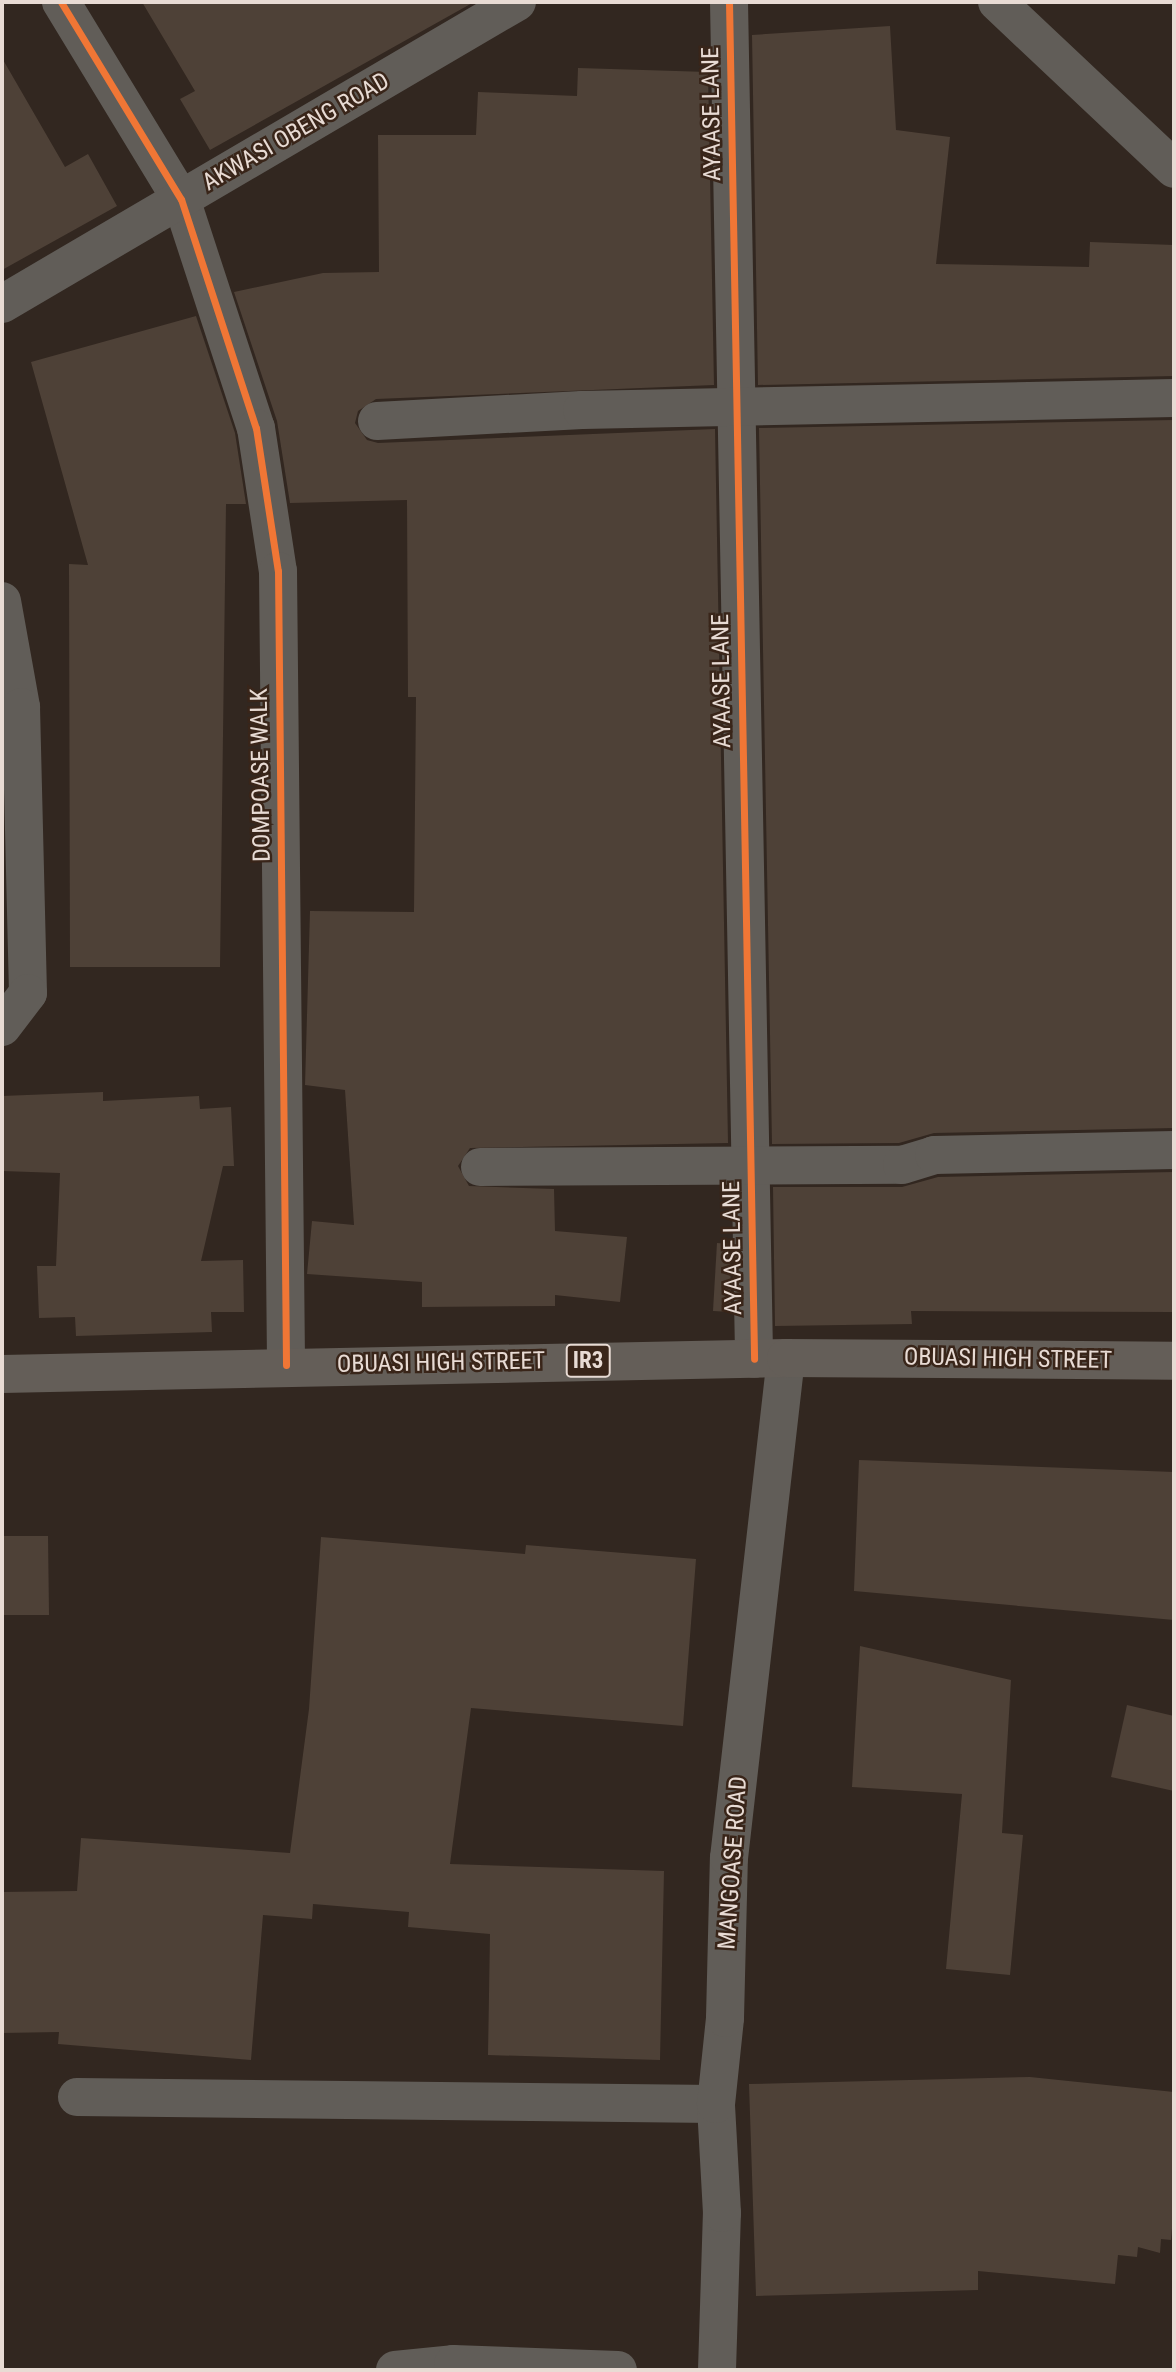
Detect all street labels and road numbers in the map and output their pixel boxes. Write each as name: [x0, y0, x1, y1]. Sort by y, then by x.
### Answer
street label: AYAASE LANE: [696, 47, 728, 181]
street label: AKWASI OBENG ROAD: [197, 67, 395, 197]
street label: AYAASE LANE: [706, 614, 738, 748]
street label: DOMPOASE WALK: [245, 688, 277, 862]
street label: AYAASE LANE: [717, 1181, 749, 1315]
road number: IR3: [565, 1342, 611, 1380]
street label: OBUASI HIGH STREET: [904, 1343, 1112, 1375]
street label: OBUASI HIGH STREET: [337, 1347, 545, 1379]
street label: MANGOASE ROAD: [713, 1775, 753, 1951]

